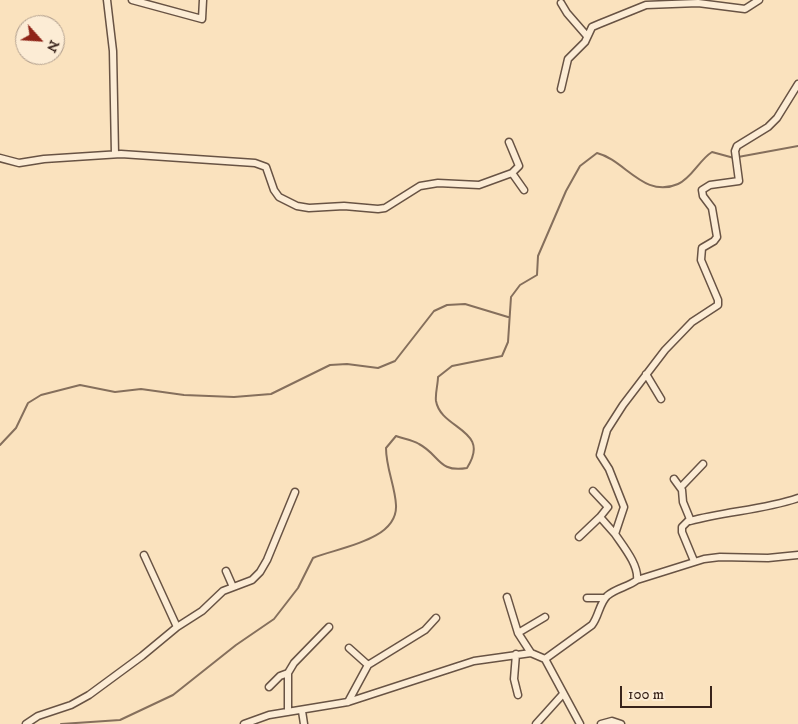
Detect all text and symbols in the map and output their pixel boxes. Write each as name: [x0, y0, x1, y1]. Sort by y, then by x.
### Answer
north arrow: [15, 15, 65, 65]
text: N: [42, 37, 63, 55]
scale bar: [623, 676, 716, 708]
text: 100 m: [628, 685, 664, 704]

